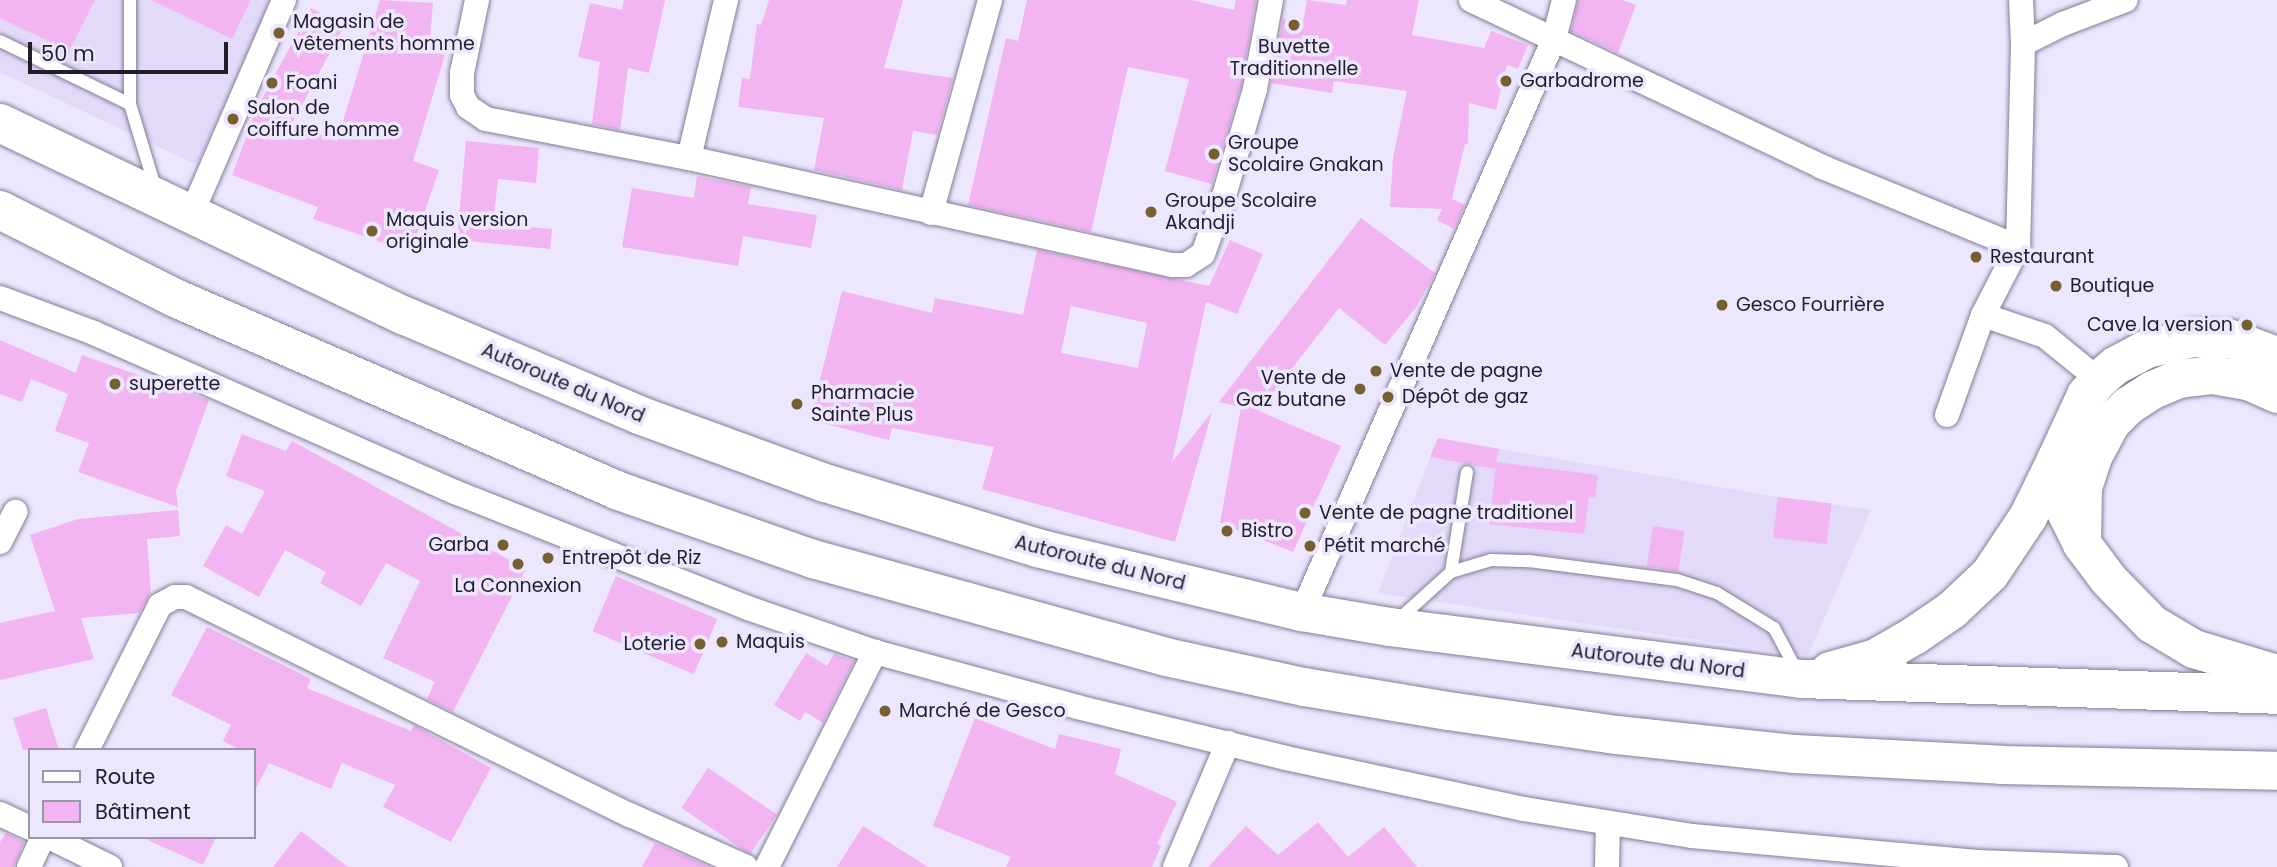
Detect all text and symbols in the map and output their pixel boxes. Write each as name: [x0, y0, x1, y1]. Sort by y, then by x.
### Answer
place label: Magasin de vêtements homme: [293, 11, 475, 55]
marker: Buvette Traditionnelle: [1286, 17, 1302, 33]
marker: Magasin de vêtements homme: [271, 25, 287, 41]
scale bar: [32, 28, 231, 72]
place label: Buvette Traditionnelle: [1230, 36, 1358, 80]
text: 50 m: [41, 39, 95, 68]
place label: Garbadrome: [1520, 70, 1644, 92]
place label: Foani: [286, 72, 337, 94]
marker: Garbadrome: [1498, 73, 1514, 89]
marker: Foani: [264, 75, 280, 91]
place label: Salon de coiffure homme: [247, 97, 399, 141]
marker: Salon de coiffure homme: [225, 111, 241, 127]
place label: Groupe Scolaire Gnakan: [1228, 132, 1384, 176]
marker: Groupe Scolaire Gnakan: [1206, 146, 1222, 162]
place label: Groupe Scolaire Akandji: [1165, 190, 1317, 234]
marker: Groupe Scolaire Akandji: [1143, 204, 1159, 220]
place label: Maquis version originale: [386, 209, 528, 253]
marker: Maquis version originale: [364, 223, 380, 239]
place label: Restaurant: [1990, 246, 2094, 268]
marker: Restaurant: [1968, 249, 1984, 265]
place label: Boutique: [2070, 275, 2154, 297]
marker: Boutique: [2048, 278, 2064, 294]
place label: Gesco Fourrière: [1736, 294, 1885, 316]
marker: Gesco Fourrière: [1714, 297, 1730, 313]
place label: Cave la version: [2087, 314, 2233, 336]
marker: Cave la version: [2239, 317, 2255, 333]
street label: Autoroute du Nord: [478, 338, 648, 428]
place label: Vente de pagne: [1390, 360, 1543, 382]
marker: Vente de pagne: [1368, 363, 1384, 379]
place label: Vente de Gaz butane: [1236, 367, 1346, 411]
place label: superette: [129, 373, 220, 395]
marker: superette: [107, 376, 123, 392]
marker: Vente de Gaz butane: [1352, 381, 1368, 397]
place label: Pharmacie Sainte Plus: [811, 382, 914, 426]
place label: Dépôt de gaz: [1402, 386, 1528, 408]
marker: Dépôt de gaz: [1380, 389, 1396, 405]
marker: Pharmacie Sainte Plus: [789, 396, 805, 412]
place label: Vente de pagne traditionel: [1319, 502, 1574, 524]
marker: Vente de pagne traditionel: [1297, 505, 1313, 521]
place label: Bistro: [1241, 520, 1293, 542]
marker: Bistro: [1219, 523, 1235, 539]
street label: Autoroute du Nord: [1012, 531, 1188, 595]
place label: Garba: [429, 534, 489, 556]
place label: Pétit marché: [1324, 535, 1445, 557]
marker: Garba: [495, 537, 511, 553]
marker: Pétit marché: [1302, 538, 1318, 554]
place label: Entrepôt de Riz: [562, 547, 701, 569]
marker: Entrepôt de Riz: [540, 550, 556, 566]
marker: La Connexion: [510, 556, 526, 572]
place label: La Connexion: [454, 575, 582, 597]
place label: Maquis: [736, 631, 805, 653]
place label: Loterie: [623, 633, 686, 655]
marker: Maquis: [714, 634, 730, 650]
marker: Loterie: [692, 636, 708, 652]
street label: Autoroute du Nord: [1570, 639, 1746, 683]
place label: Marché de Gesco: [899, 700, 1066, 722]
marker: Marché de Gesco: [877, 703, 893, 719]
legend: [28, 748, 256, 839]
text: Route: [95, 762, 155, 791]
text: Bâtiment: [95, 797, 191, 826]

